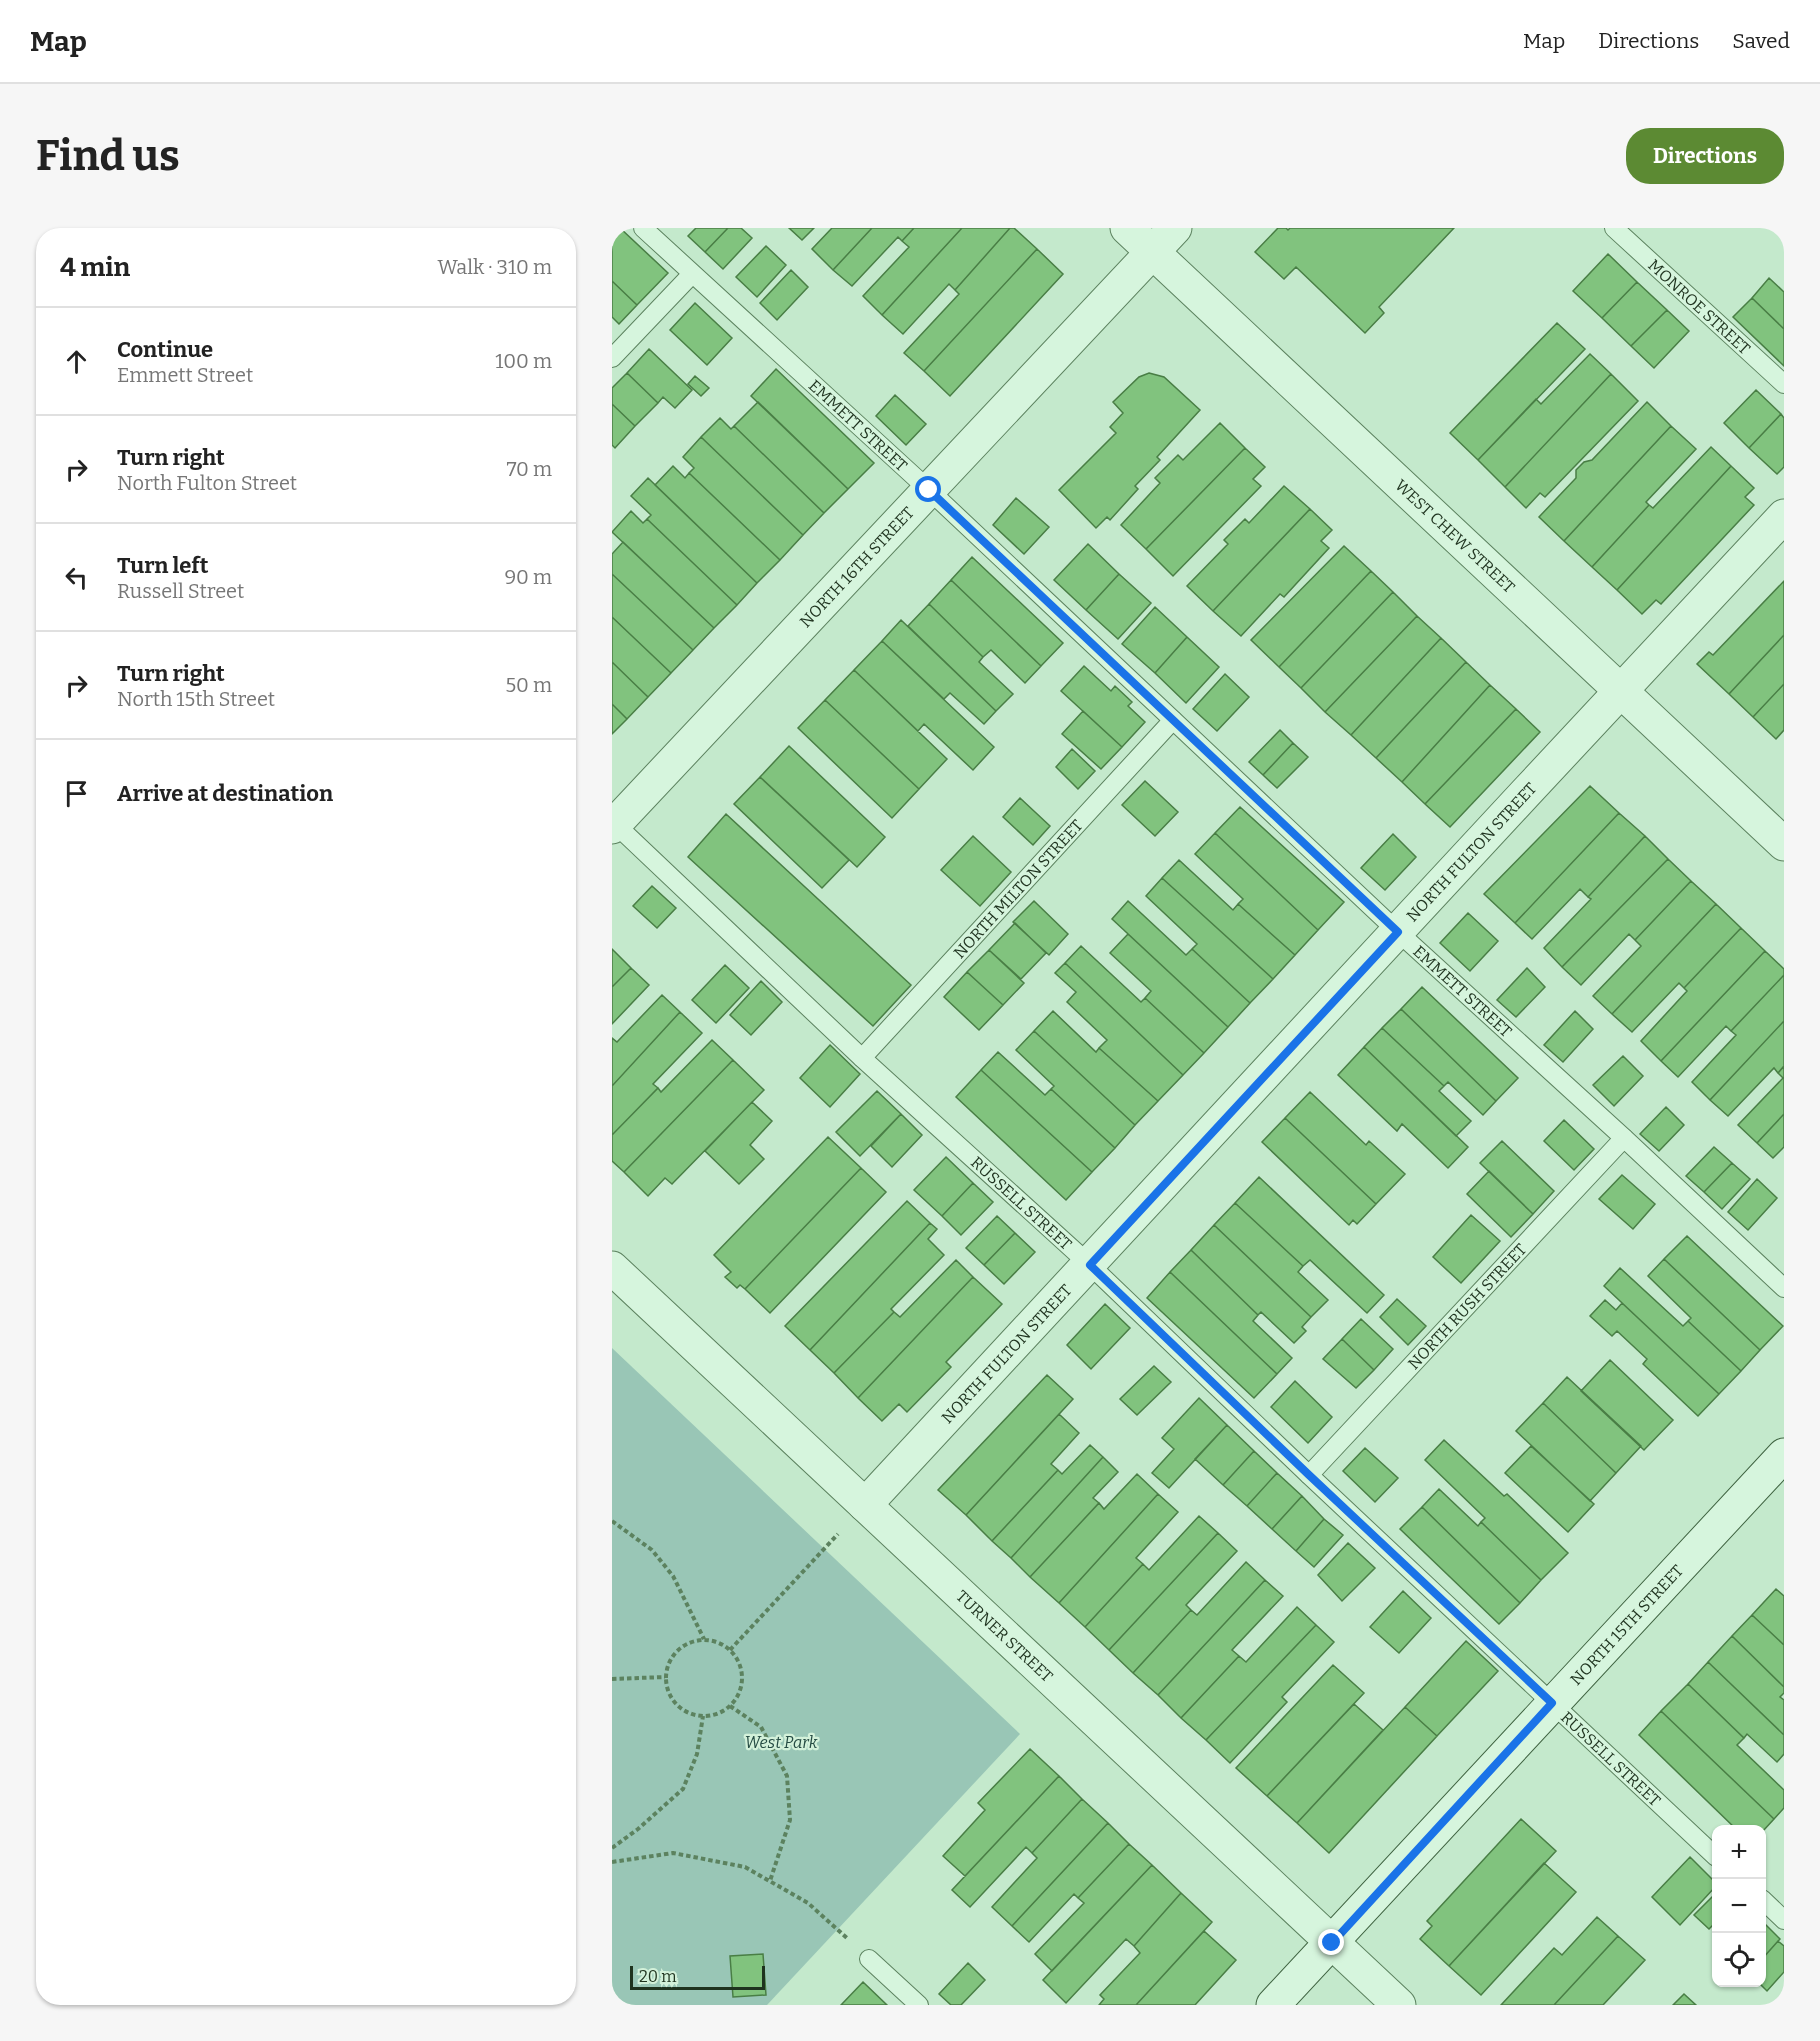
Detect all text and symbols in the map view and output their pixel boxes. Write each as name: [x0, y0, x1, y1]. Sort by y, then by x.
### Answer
text: Map: [30, 25, 87, 58]
text: Map: [1523, 28, 1565, 54]
text: Directions: [1598, 28, 1699, 54]
text: Saved: [1732, 28, 1790, 54]
button: Directions: [1626, 128, 1784, 184]
text: Find us: [36, 131, 180, 181]
text: 4 min: [60, 252, 130, 283]
text: Walk · 310 m: [438, 255, 552, 279]
street label: MONROE STREET: [1645, 255, 1754, 358]
text: Continue: [117, 336, 213, 363]
icon: ahead: [60, 345, 93, 378]
text: 100 m: [495, 349, 552, 373]
text: Emmett Street: [117, 363, 253, 387]
street label: EMMETT STREET: [805, 375, 911, 475]
text: Turn right: [117, 444, 225, 471]
icon: right: [60, 453, 93, 486]
text: 70 m: [506, 457, 552, 481]
text: North Fulton Street: [117, 471, 297, 495]
street label: WEST CHEW STREET: [1392, 475, 1519, 596]
route start: [915, 476, 941, 502]
street label: NORTH 16TH STREET: [796, 503, 917, 631]
text: Turn left: [117, 552, 209, 579]
icon: left: [60, 561, 93, 594]
text: 90 m: [504, 565, 552, 589]
text: Russell Street: [117, 579, 244, 603]
text: Turn right: [117, 660, 225, 687]
icon: right: [60, 669, 93, 702]
text: 50 m: [505, 673, 552, 697]
text: North 15th Street: [117, 687, 275, 711]
icon: arrive: [60, 777, 93, 810]
street label: NORTH FULTON STREET: [1402, 779, 1540, 925]
text: Arrive at destination: [117, 780, 333, 807]
street label: NORTH MILTON STREET: [949, 816, 1086, 962]
street label: EMMETT STREET: [1410, 941, 1516, 1041]
street label: RUSSELL STREET: [967, 1152, 1076, 1253]
street label: NORTH RUSH STREET: [1404, 1240, 1530, 1373]
street label: NORTH FULTON STREET: [937, 1280, 1075, 1427]
street label: NORTH 15TH STREET: [1566, 1561, 1687, 1689]
street label: TURNER STREET: [953, 1586, 1057, 1685]
street label: RUSSELL STREET: [1557, 1707, 1665, 1810]
park label: West Park: [745, 1733, 818, 1752]
map controls: [1712, 1825, 1766, 1987]
button: +: [1712, 1825, 1766, 1879]
button: −: [1712, 1879, 1766, 1933]
route end: [1318, 1929, 1344, 1955]
button: locate: [1712, 1933, 1766, 1987]
scale bar: [630, 1963, 765, 1990]
text: 20 m: [639, 1967, 676, 1986]

